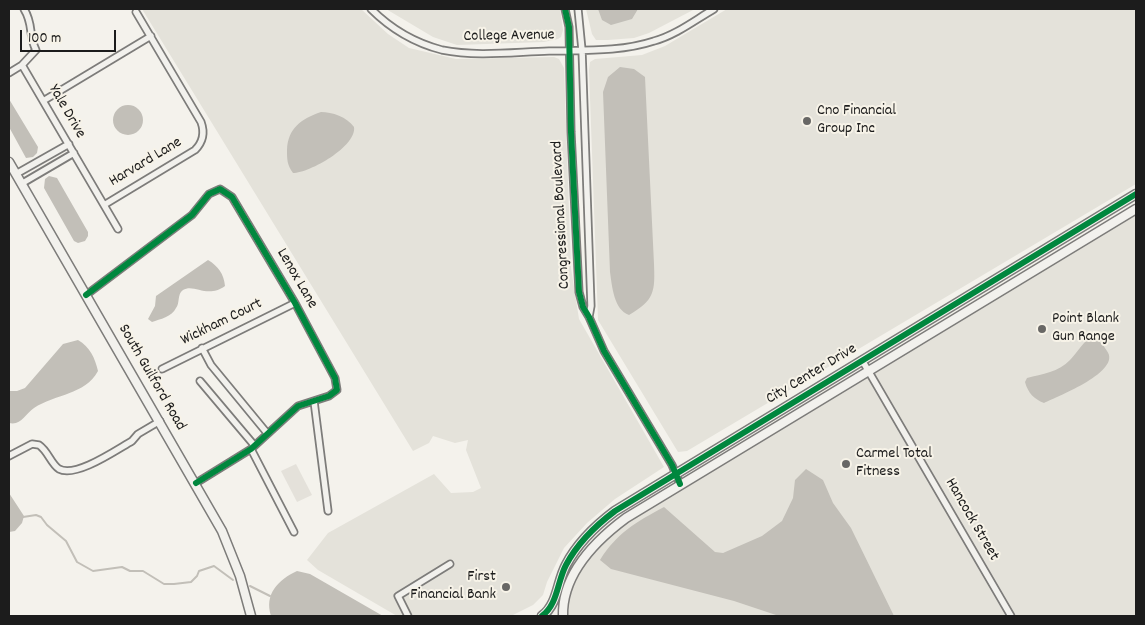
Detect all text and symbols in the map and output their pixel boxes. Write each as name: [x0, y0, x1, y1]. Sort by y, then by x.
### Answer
scale bar: [22, 20, 119, 52]
street label: College Avenue: [463, 27, 555, 47]
text: 100 m: [28, 28, 61, 50]
street label: Yale Drive: [43, 82, 89, 142]
place label: Cno Financial Group Inc: [817, 102, 896, 140]
marker: Cno Financial Group Inc: [801, 115, 813, 127]
street label: Harvard Lane: [106, 134, 186, 192]
street label: Congressional Boulevard: [549, 140, 575, 290]
street label: Lenox Lane: [271, 246, 321, 312]
street label: Wickham Court: [178, 295, 266, 351]
place label: Point Blank Gun Range: [1052, 310, 1119, 348]
street label: South Guilford Road: [113, 321, 189, 435]
marker: Point Blank Gun Range: [1036, 323, 1048, 335]
street label: City Center Drive: [763, 340, 861, 410]
place label: Carmel Total Fitness: [856, 445, 932, 483]
marker: Carmel Total Fitness: [840, 458, 852, 470]
street label: Hancock Street: [940, 475, 1002, 565]
place label: First Financial Bank: [410, 568, 496, 606]
marker: First Financial Bank: [500, 581, 512, 593]

